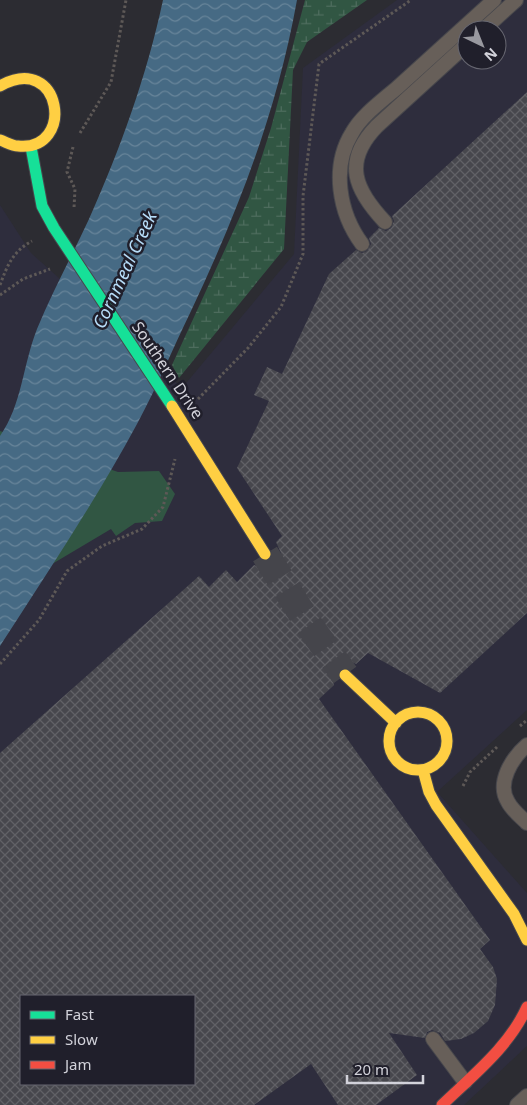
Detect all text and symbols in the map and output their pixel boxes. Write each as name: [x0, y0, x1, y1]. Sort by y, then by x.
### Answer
north arrow: [457, 20, 507, 70]
text: N: [481, 44, 502, 66]
water label: Cornmeal Creek: [86, 206, 162, 332]
street label: Southern Drive: [127, 317, 209, 423]
legend: [20, 995, 195, 1085]
text: Fast: [65, 1004, 94, 1024]
text: Slow: [65, 1029, 98, 1049]
scale bar: [347, 1052, 423, 1084]
text: Jam: [63, 1054, 92, 1074]
text: 20 m: [354, 1059, 389, 1079]

